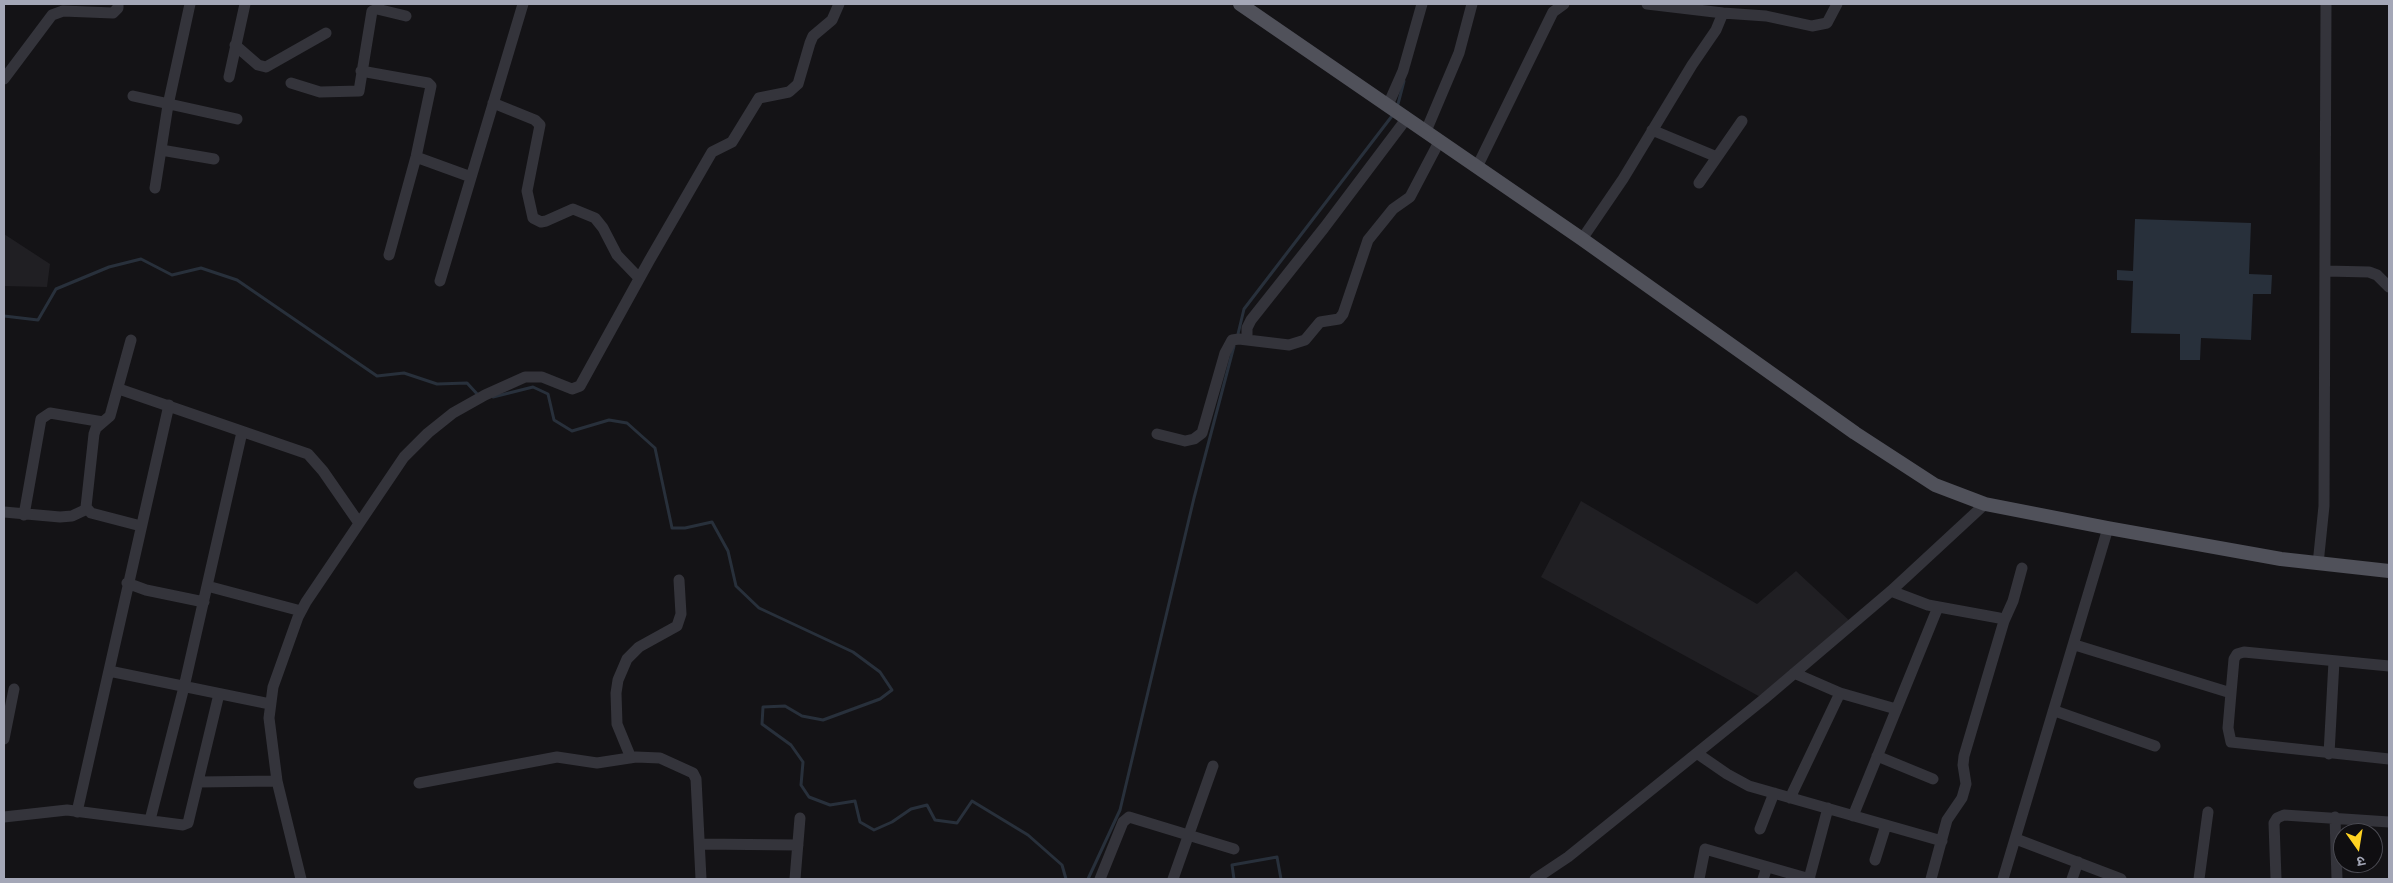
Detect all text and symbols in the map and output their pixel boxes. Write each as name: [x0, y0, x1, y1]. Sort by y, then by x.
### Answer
north arrow: [2333, 823, 2383, 873]
text: उ: [2355, 853, 2367, 871]

